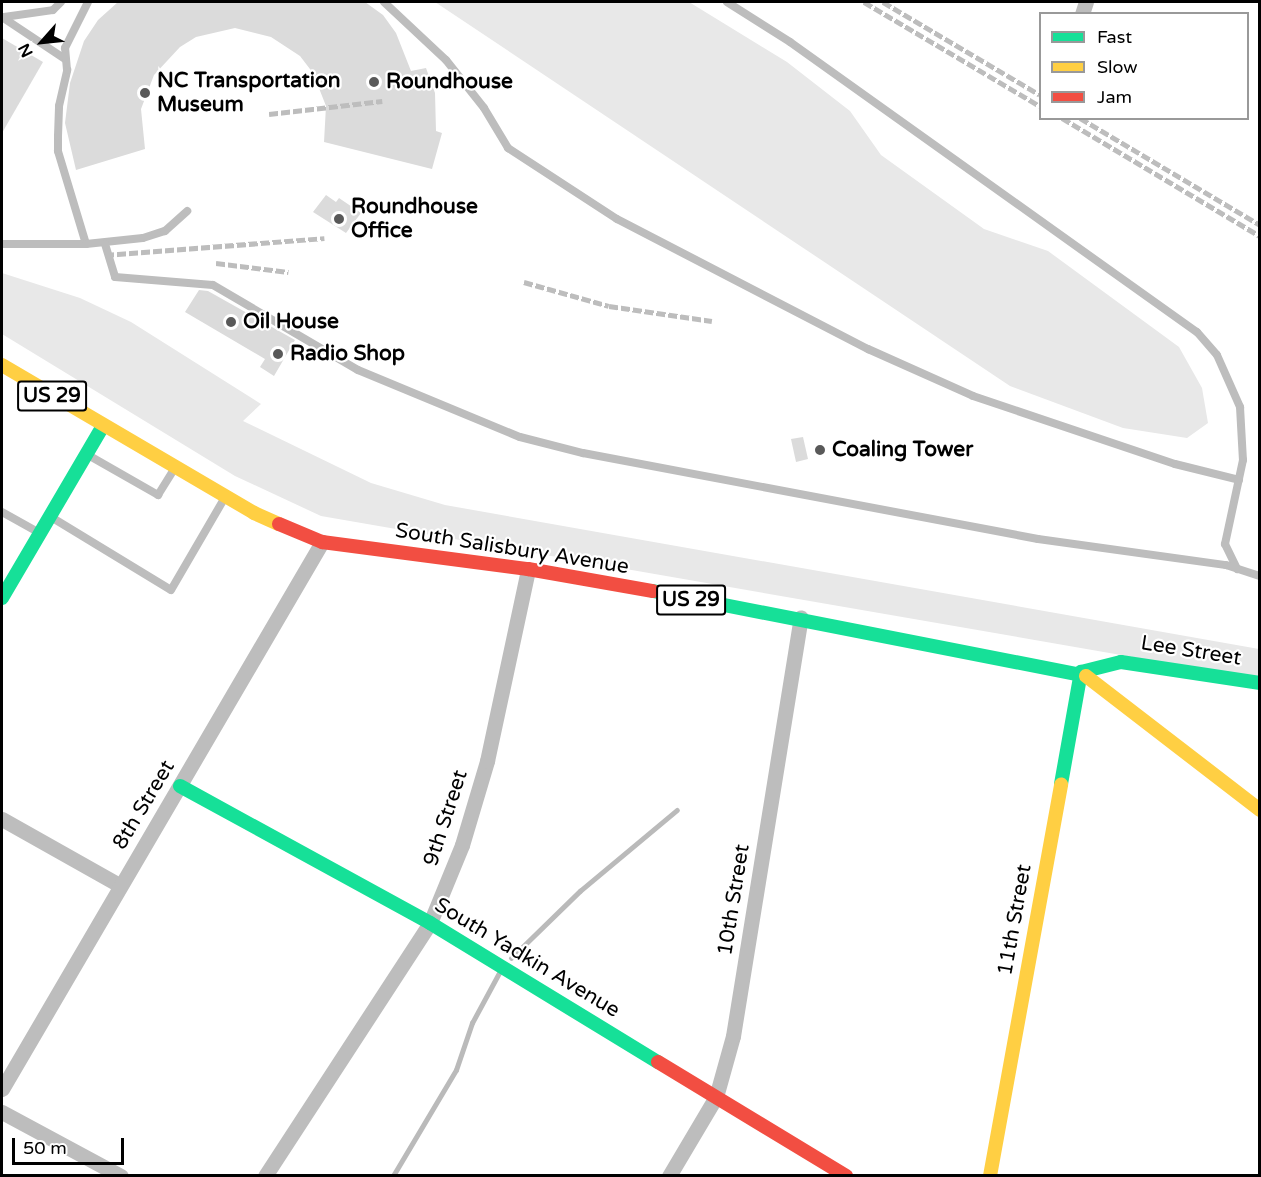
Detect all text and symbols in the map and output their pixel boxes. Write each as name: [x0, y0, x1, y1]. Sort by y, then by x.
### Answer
north arrow: [12, 12, 72, 72]
legend: [1039, 12, 1249, 120]
text: Fast: [1097, 26, 1132, 48]
text: N: [14, 40, 38, 60]
text: Slow: [1097, 56, 1138, 78]
place label: NC Transportation Museum: [157, 68, 341, 118]
place label: Roundhouse: [386, 69, 513, 95]
marker: Roundhouse: [367, 75, 381, 89]
marker: NC Transportation Museum: [138, 86, 152, 100]
text: Jam: [1097, 86, 1132, 108]
place label: Roundhouse Office: [351, 194, 478, 244]
marker: Roundhouse Office: [332, 212, 346, 226]
place label: Oil House: [243, 309, 339, 335]
marker: Oil House: [224, 315, 238, 329]
place label: Radio Shop: [290, 341, 405, 367]
marker: Radio Shop: [271, 347, 285, 361]
road number: US 29: [16, 379, 88, 413]
place label: Coaling Tower: [832, 437, 973, 463]
marker: Coaling Tower: [813, 443, 827, 457]
street label: South Salisbury Avenue: [393, 518, 631, 580]
road number: US 29: [655, 583, 727, 617]
street label: Lee Street: [1139, 631, 1243, 671]
street label: 8th Street: [108, 756, 180, 854]
street label: 9th Street: [419, 767, 473, 869]
street label: 10th Street: [713, 842, 755, 958]
street label: 11th Street: [993, 862, 1037, 978]
street label: South Yadkin Avenue: [430, 893, 624, 1023]
scale bar: [15, 1126, 128, 1164]
text: 50 m: [23, 1137, 67, 1159]

